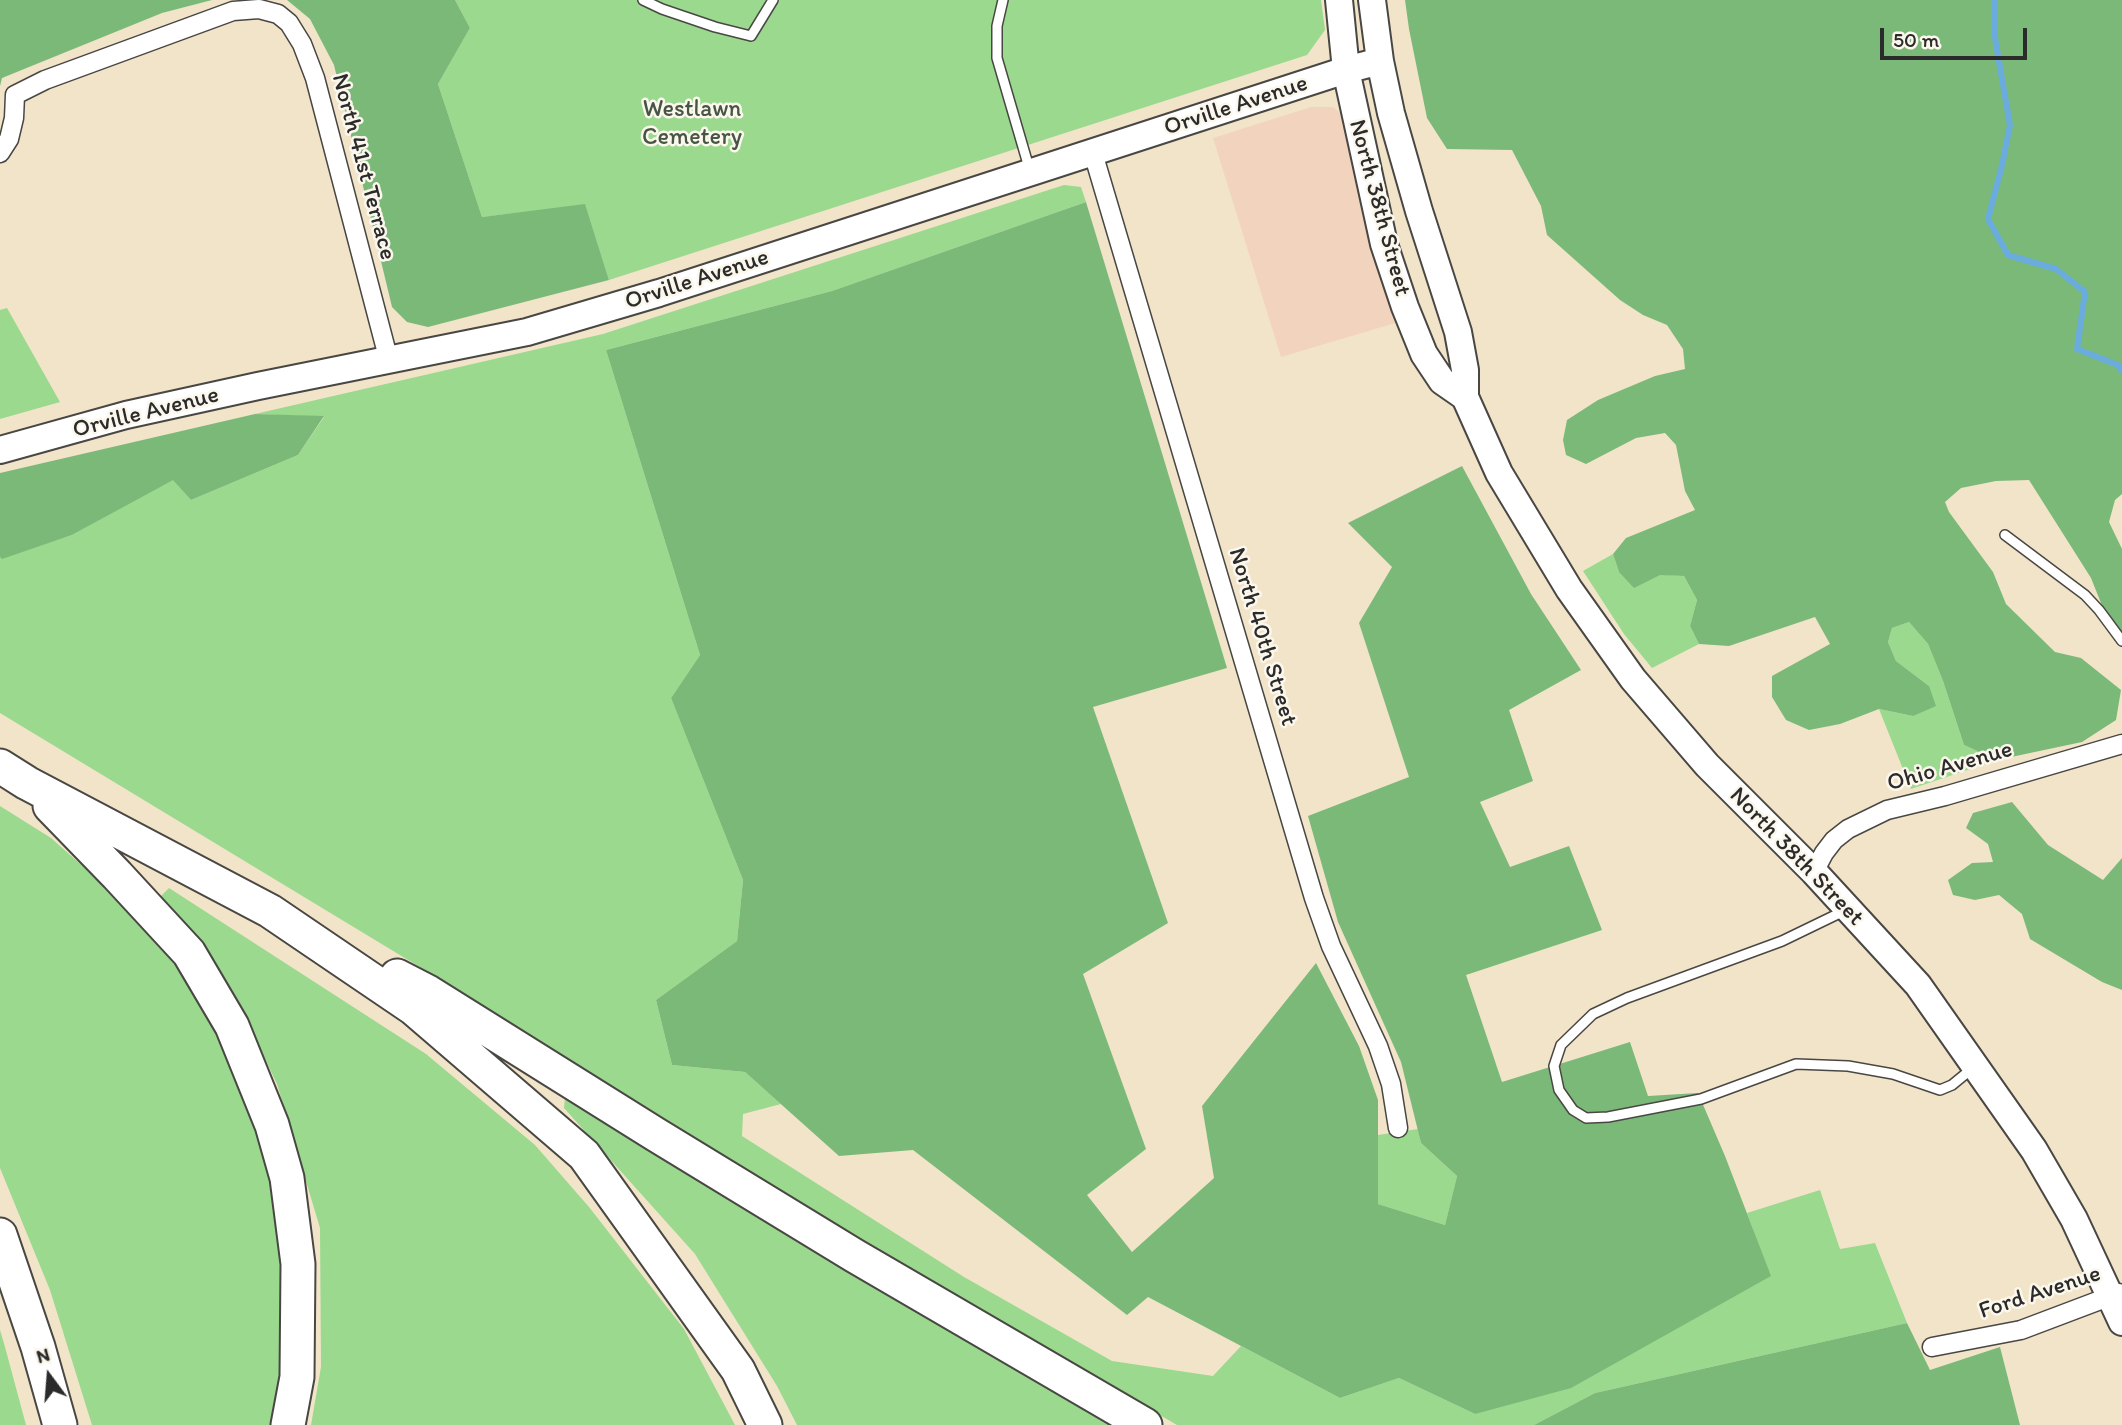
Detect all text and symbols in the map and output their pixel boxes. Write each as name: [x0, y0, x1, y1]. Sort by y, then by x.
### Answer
scale bar: [1884, 14, 2031, 58]
text: 50 m: [1893, 27, 1939, 52]
street label: Orville Avenue: [1160, 69, 1312, 143]
street label: North 41st Terrace: [324, 71, 402, 263]
park label: Westlawn Cemetery: [642, 96, 742, 152]
street label: North 38th Street: [1342, 117, 1416, 299]
street label: Orville Avenue: [621, 243, 773, 317]
street label: Orville Avenue: [70, 381, 222, 445]
street label: North 40th Street: [1221, 545, 1303, 729]
street label: Ohio Avenue: [1884, 735, 2016, 799]
street label: North 38th Street: [1723, 782, 1869, 932]
street label: Ford Avenue: [1975, 1260, 2105, 1326]
north arrow: [14, 1341, 84, 1411]
text: N: [34, 1343, 52, 1368]

